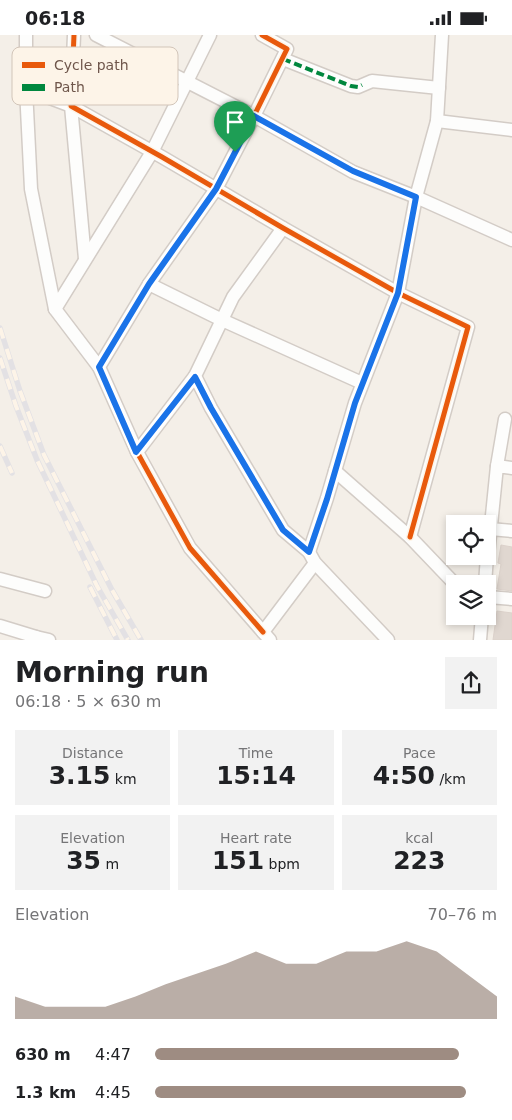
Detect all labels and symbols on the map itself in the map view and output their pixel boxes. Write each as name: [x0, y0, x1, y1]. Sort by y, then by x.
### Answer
legend: [12, 47, 178, 105]
text: Cycle path: [54, 57, 129, 73]
text: Path: [54, 79, 85, 95]
pin: [214, 101, 256, 152]

